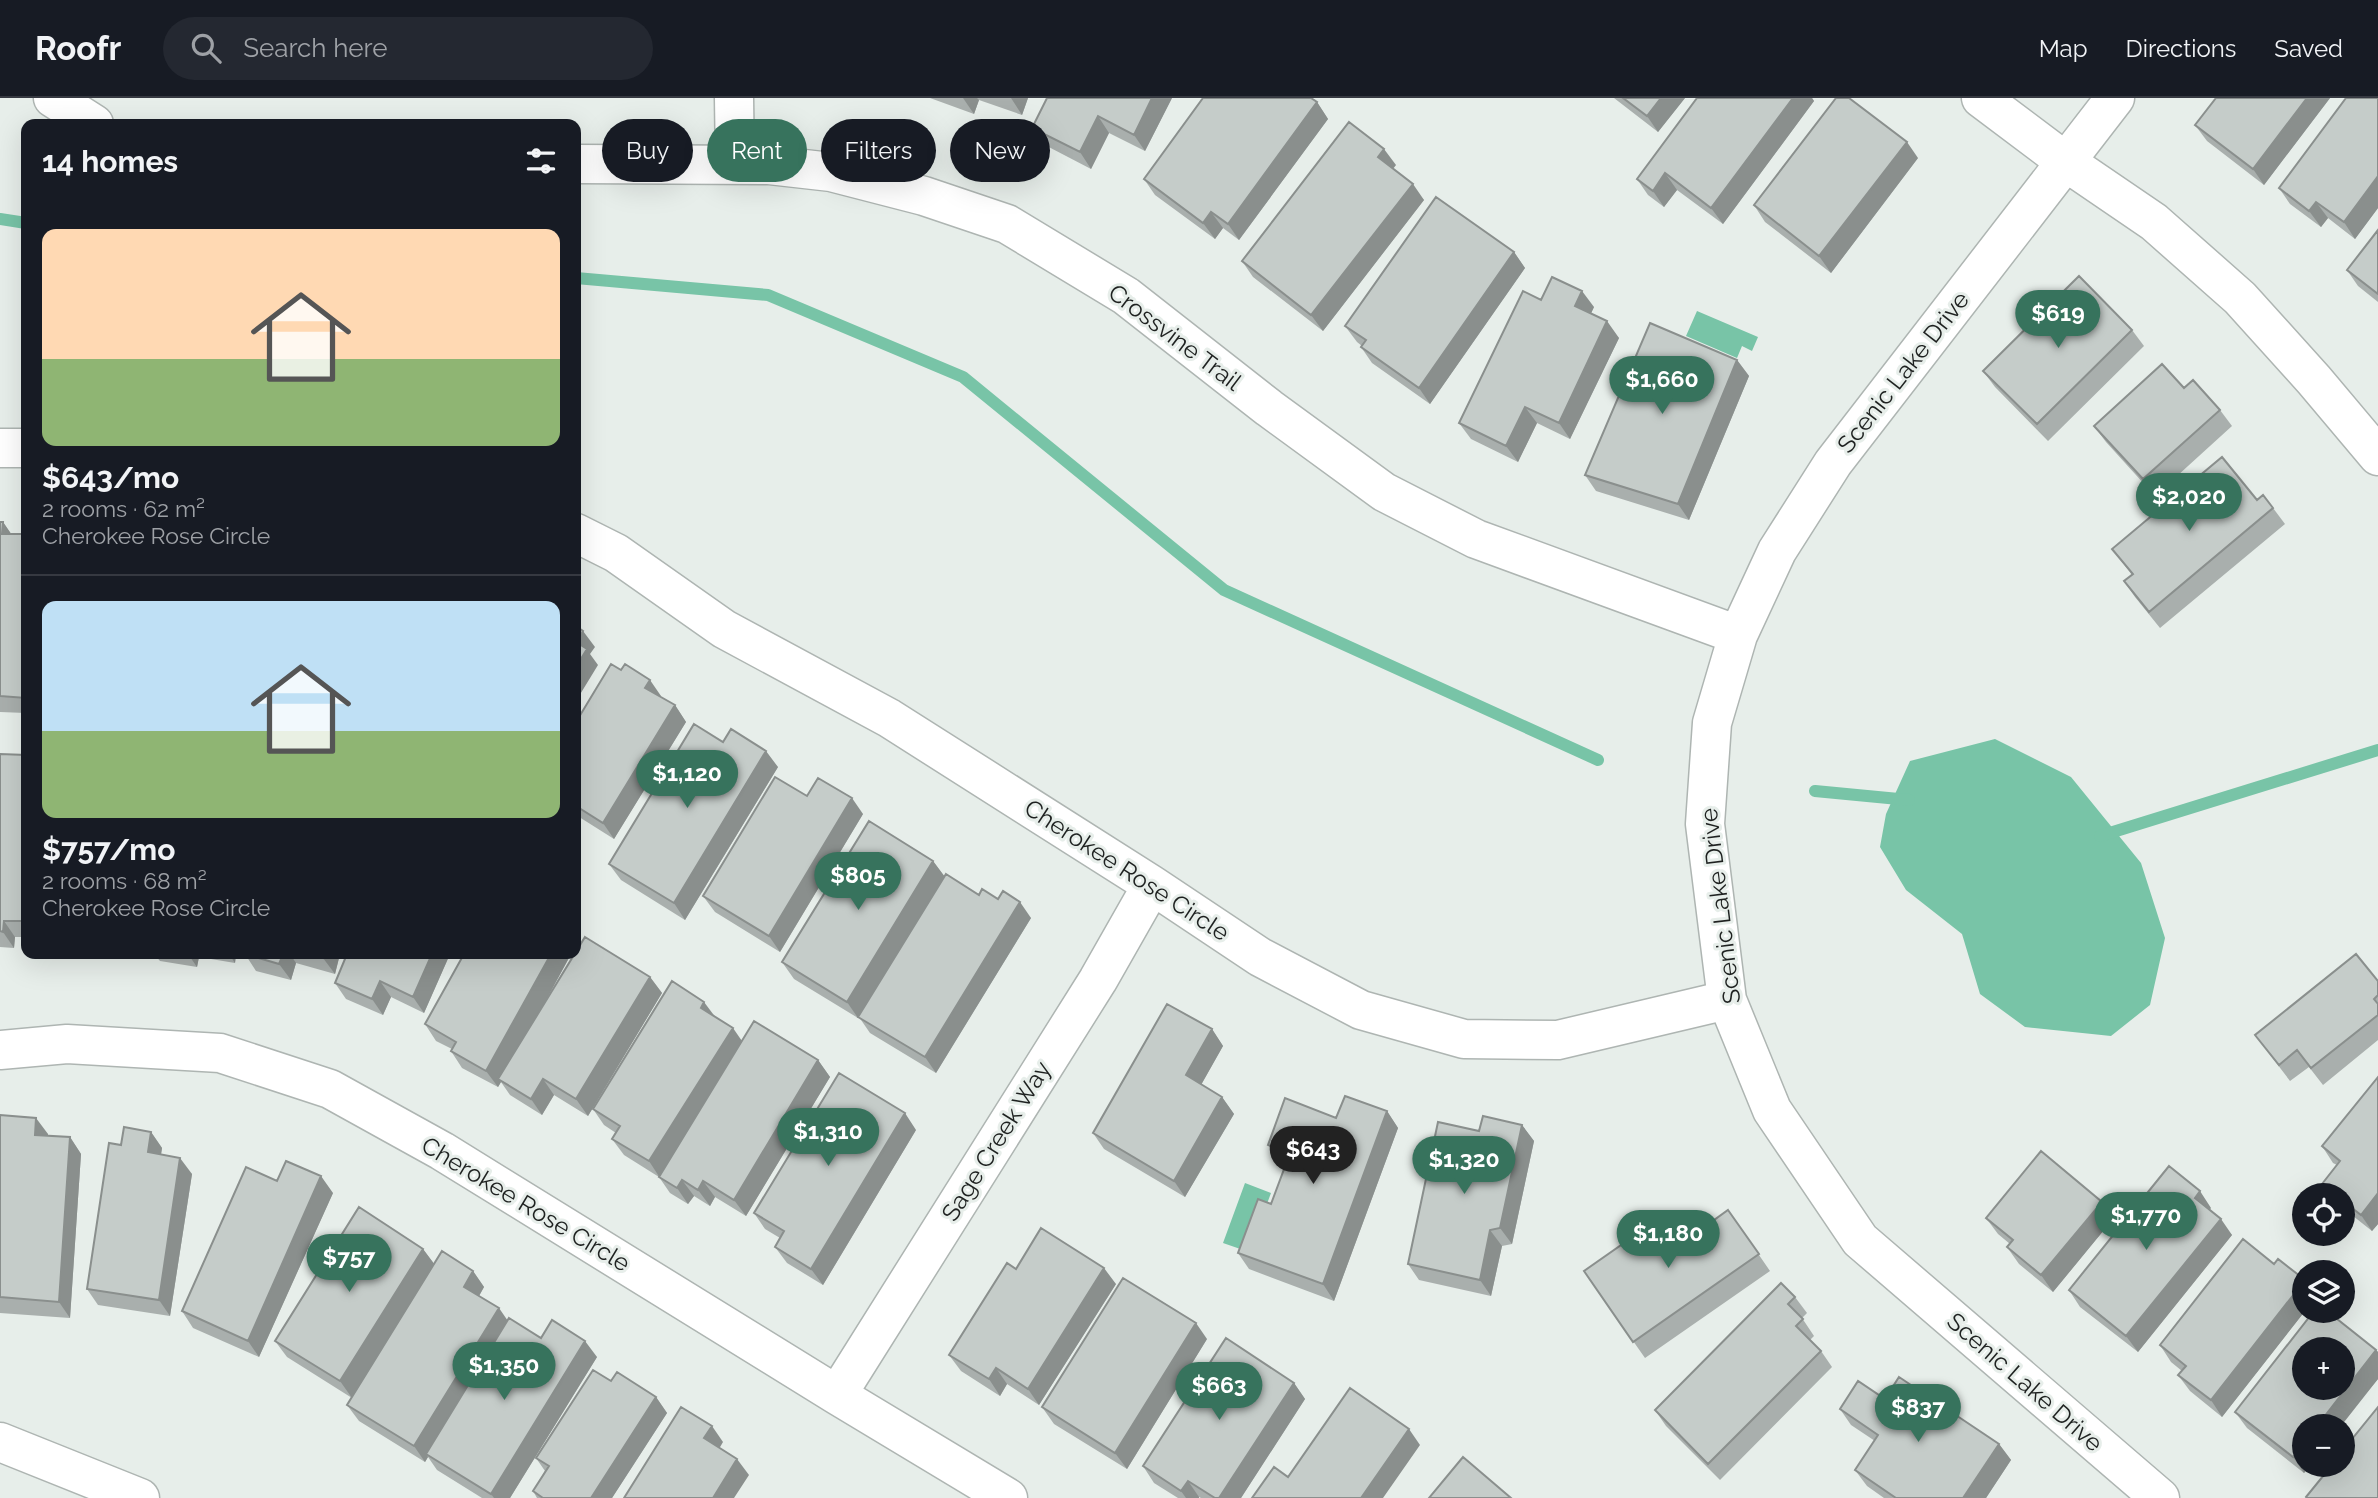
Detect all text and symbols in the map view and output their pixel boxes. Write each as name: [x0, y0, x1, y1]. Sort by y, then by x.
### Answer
search box: [163, 17, 653, 80]
text: Roofr: [35, 29, 121, 68]
icon: search: [187, 29, 225, 67]
text: Search here: [243, 33, 388, 63]
text: Map: [2039, 34, 2088, 63]
text: Directions: [2126, 34, 2236, 63]
text: Saved: [2274, 34, 2343, 63]
chip: Buy: [602, 119, 693, 182]
chip: Rent: [707, 119, 807, 182]
chip: Filters: [821, 119, 936, 182]
chip: New: [950, 119, 1050, 182]
icon: filters: [522, 142, 560, 180]
text: 14 homes: [42, 144, 178, 179]
icon: home: [238, 274, 364, 400]
street label: Crossvine Trail: [1103, 278, 1248, 397]
street label: Scenic Lake Drive: [1831, 286, 1975, 458]
pin: $619: [2017, 290, 2099, 350]
text: $619: [2031, 299, 2085, 326]
pin: $1,660: [1605, 356, 1719, 416]
text: $1,660: [1625, 365, 1699, 392]
text: $643/mo: [42, 460, 179, 495]
pin: $2,020: [2132, 474, 2246, 533]
text: $2,020: [2152, 482, 2226, 509]
text: 2 rooms · 62 m²: [42, 495, 205, 522]
text: Cherokee Rose Circle: [42, 522, 270, 549]
icon: home: [238, 646, 364, 772]
pin: $1,120: [630, 750, 744, 810]
text: $1,120: [652, 759, 722, 786]
street label: Cherokee Rose Circle: [1019, 793, 1235, 947]
street label: Scenic Lake Drive: [1694, 807, 1746, 1005]
text: $757/mo: [42, 832, 175, 867]
pin: $805: [817, 852, 899, 912]
text: $805: [830, 861, 886, 888]
text: 2 rooms · 68 m²: [42, 867, 207, 894]
text: Cherokee Rose Circle: [42, 894, 270, 921]
street label: Sage Creek Way: [935, 1056, 1057, 1226]
pin: $1,310: [771, 1108, 885, 1168]
text: $1,310: [793, 1117, 863, 1144]
pin: $643: [1272, 1126, 1354, 1186]
street label: Cherokee Rose Circle: [416, 1130, 636, 1278]
text: $643: [1286, 1135, 1340, 1162]
pin: $1,320: [1407, 1136, 1521, 1196]
text: $1,320: [1428, 1145, 1500, 1172]
map controls: [2292, 1183, 2355, 1477]
button: locate: [2292, 1183, 2355, 1246]
pin: $1,770: [2089, 1192, 2203, 1252]
text: $1,770: [2111, 1201, 2181, 1228]
pin: $1,180: [1611, 1210, 1725, 1270]
text: $1,180: [1633, 1219, 1703, 1246]
pin: $757: [308, 1234, 390, 1294]
text: $757: [323, 1243, 375, 1270]
button: layers: [2292, 1260, 2355, 1323]
street label: Scenic Lake Drive: [1941, 1306, 2109, 1458]
button: +: [2292, 1337, 2355, 1400]
pin: $1,350: [447, 1342, 561, 1402]
text: $1,350: [469, 1351, 539, 1378]
pin: $663: [1178, 1362, 1260, 1422]
text: $663: [1191, 1371, 1247, 1398]
pin: $837: [1877, 1384, 1959, 1444]
text: $837: [1891, 1393, 1945, 1420]
button: −: [2292, 1414, 2355, 1477]

